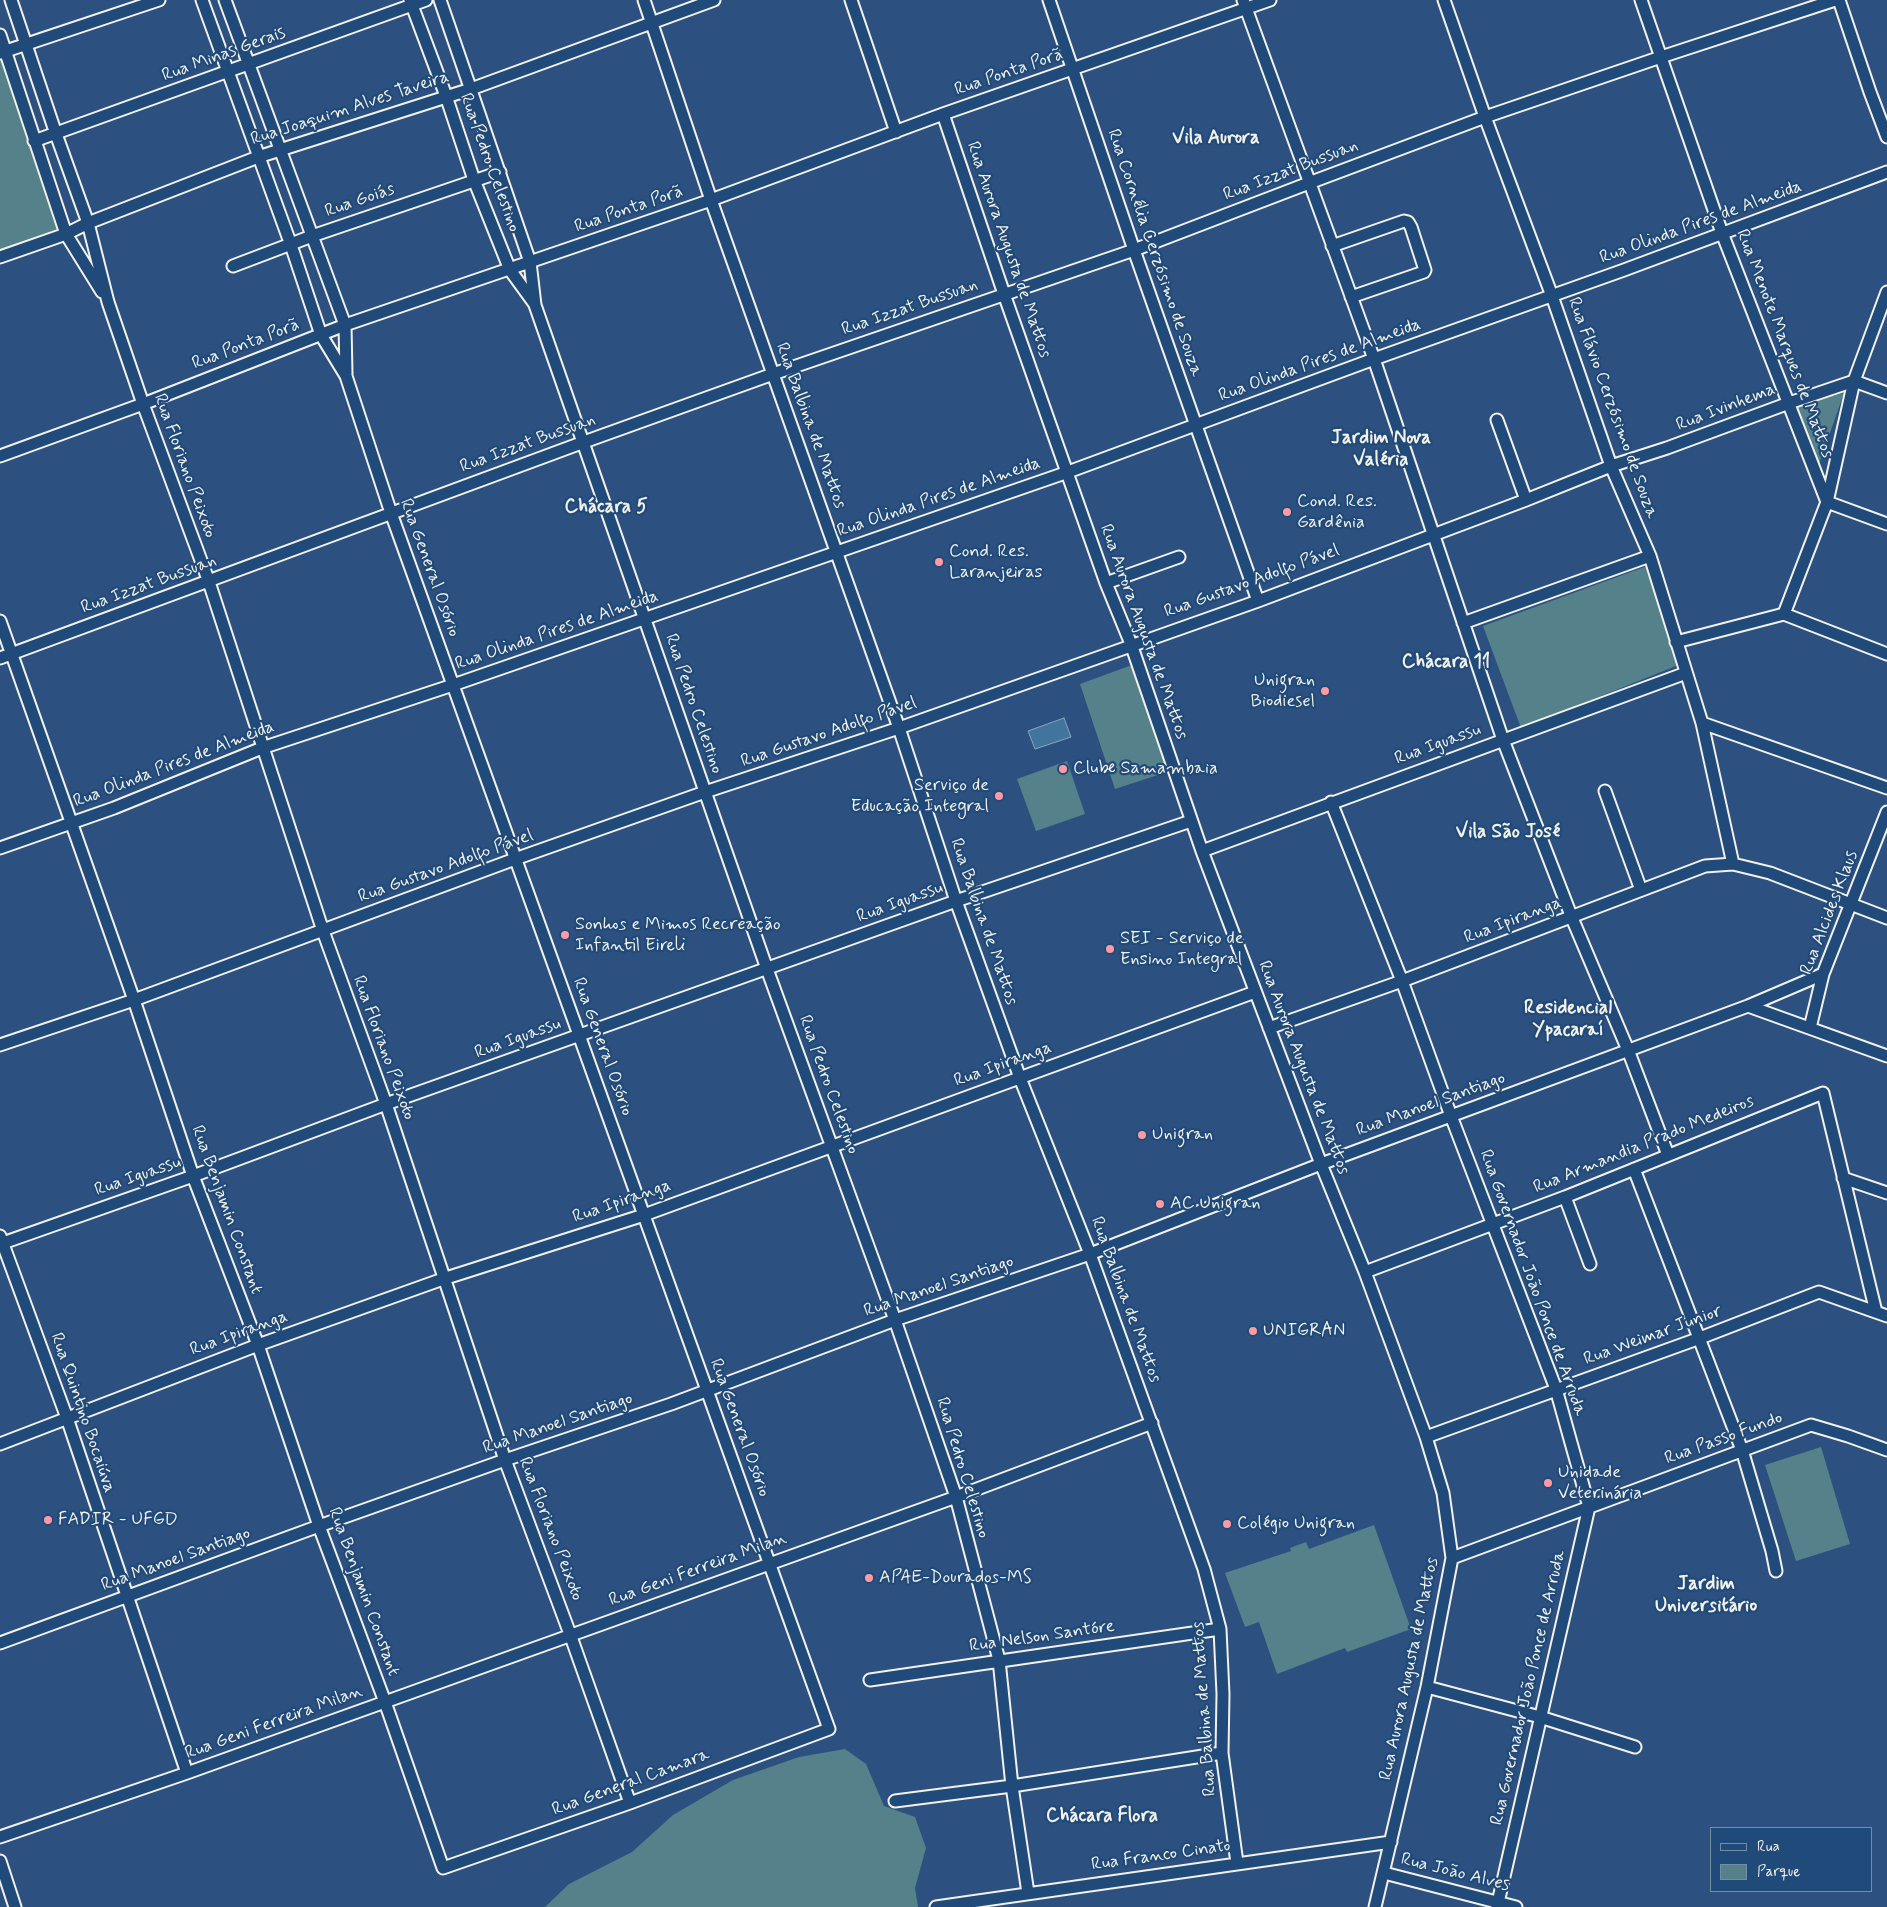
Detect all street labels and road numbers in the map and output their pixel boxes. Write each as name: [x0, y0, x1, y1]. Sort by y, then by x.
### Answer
street label: Rua Minas Gerais: [159, 23, 289, 87]
street label: Rua Ponta Porã: [952, 44, 1066, 102]
street label: Rua Joaquim Alves Taveira: [248, 67, 452, 151]
street label: Rua Pedro Celestino: [454, 91, 524, 235]
street label: Rua Cornélia Cerzósimo de Souza: [1101, 127, 1207, 379]
street label: Rua Izzat Bussuan: [1221, 135, 1361, 207]
street label: Rua Aurora Augusta de Mattos: [961, 139, 1055, 361]
street label: Rua Olinda Pires de Almeida: [1597, 176, 1805, 270]
street label: Rua Goiás: [322, 179, 398, 223]
street label: Rua Ponta Porã: [572, 181, 686, 239]
street label: Rua Menote Marques de Mattos: [1730, 227, 1838, 461]
street label: Rua Izzat Bussuan: [839, 275, 981, 341]
street label: Rua Flávio Cerzósimo de Souza: [1562, 295, 1662, 521]
street label: Rua Olinda Pires de Almeida: [1216, 314, 1424, 408]
street label: Rua Ponta Porã: [189, 315, 303, 375]
street label: Rua Balbina de Mattos: [770, 340, 850, 512]
street label: Rua Ivinhema: [1673, 379, 1779, 437]
street label: Rua Floriano Peixoto: [148, 391, 220, 541]
street label: Rua Izzat Bussuan: [457, 409, 599, 479]
street label: Rua Olinda Pires de Almeida: [834, 453, 1044, 543]
street label: Rua General Osório: [394, 496, 464, 640]
street label: Rua Aurora Augusta de Mattos: [1094, 521, 1192, 743]
street label: Rua Gustavo Adolfo Pável: [1162, 540, 1342, 624]
street label: Rua Izzat Bussuan: [78, 550, 220, 620]
street label: Rua Olinda Pires de Almeida: [452, 586, 662, 676]
street label: Rua Pedro Celestino: [659, 631, 727, 777]
street label: Rua Gustavo Adolfo Pável: [738, 693, 920, 773]
street label: Rua Olinda Pires de Almeida: [70, 717, 278, 813]
street label: Rua Iguassu: [1392, 719, 1484, 771]
street label: Rua Gustavo Adolfo Pável: [356, 825, 536, 909]
street label: Rua Balbina de Mattos: [944, 836, 1022, 1008]
street label: Rua Alcides Klaus: [1796, 848, 1864, 978]
street label: Rua Iguassu: [854, 877, 946, 929]
street label: Rua Ipiranga: [1461, 893, 1565, 949]
street label: Rua Aurora Augusta de Mattos: [1252, 958, 1354, 1178]
street label: Rua Floriano Peixoto: [347, 973, 419, 1123]
street label: Rua General Osório: [567, 975, 637, 1119]
street label: Rua Iguassu: [472, 1013, 564, 1065]
street label: Rua Pedro Celestino: [793, 1013, 863, 1157]
street label: Rua Ipiranga: [951, 1037, 1055, 1093]
street label: Rua Manoel Santiago: [1353, 1068, 1509, 1142]
street label: Rua Armandia Prado Medeiros: [1530, 1091, 1758, 1199]
street label: Rua Benjamin Constant: [185, 1123, 267, 1297]
street label: Rua Governador João Ponce de Arruda: [1474, 1147, 1590, 1419]
street label: Rua Iguassu: [92, 1152, 184, 1202]
street label: Rua Ipiranga: [570, 1175, 674, 1229]
street label: Rua Balbina de Mattos: [1085, 1214, 1165, 1386]
street label: Rua Manoel Santiago: [861, 1251, 1017, 1323]
street label: Rua Weimar Junior: [1581, 1301, 1725, 1371]
street label: Rua Ipiranga: [187, 1306, 291, 1362]
street label: Rua Quintino Bocaiúva: [44, 1330, 120, 1496]
street label: Rua General Osório: [704, 1356, 774, 1500]
street label: Rua Manoel Santiago: [480, 1388, 636, 1460]
street label: Rua Pedro Celestino: [930, 1395, 994, 1541]
street label: Rua Passo Fundo: [1662, 1408, 1786, 1470]
street label: Rua Floriano Peixoto: [513, 1454, 587, 1604]
street label: Rua Benjamin Constant: [322, 1505, 404, 1679]
street label: Rua Manoel Santiago: [98, 1523, 254, 1597]
street label: Rua Geni Ferreira Milan: [606, 1528, 790, 1612]
street label: Rua Governador João Ponce de Arruda: [1487, 1548, 1571, 1828]
street label: Rua Aurora Augusta de Mattos: [1376, 1556, 1444, 1782]
street label: Rua Nelson Santóre: [968, 1616, 1116, 1658]
street label: Rua Balbina de Mattos: [1188, 1621, 1222, 1797]
street label: Rua Geni Ferreira Milan: [182, 1681, 366, 1765]
street label: Rua General Camara: [549, 1744, 713, 1822]
street label: Rua Franco Cinato: [1090, 1836, 1232, 1876]
street label: Rua João Alves: [1398, 1849, 1512, 1897]

